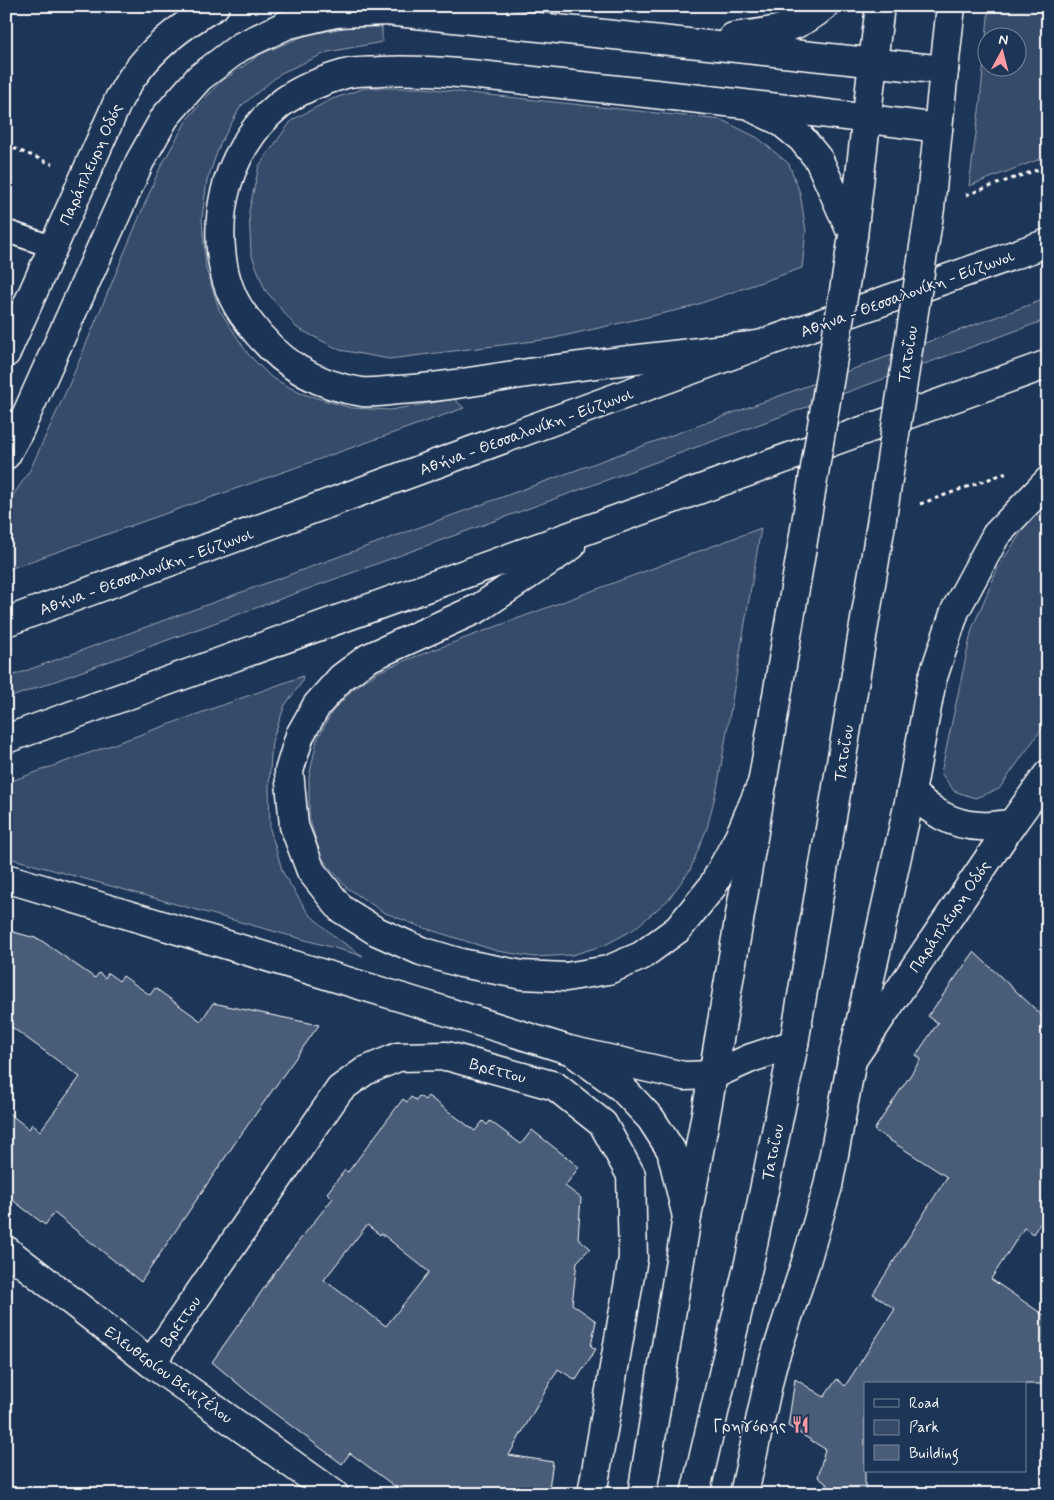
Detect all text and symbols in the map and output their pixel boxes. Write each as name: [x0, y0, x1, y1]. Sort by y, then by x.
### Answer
north arrow: [976, 28, 1026, 78]
text: N: [998, 31, 1009, 50]
street label: Παράπλευρη Οδός: [55, 100, 128, 229]
street label: Αθήνα - Θεσσαλονίκη - Εύζωνοι: [798, 246, 1018, 343]
street label: Τατοΐου: [894, 324, 923, 384]
street label: Αθήνα - Θεσσαλονίκη - Εύζωνοι: [417, 384, 637, 481]
street label: Αθήνα - Θεσσαλονίκη - Εύζωνοι: [37, 524, 257, 621]
street label: Τατοΐου: [830, 723, 859, 783]
street label: Παράπλευρη Οδός: [905, 857, 996, 977]
street label: Βρεττου: [467, 1054, 528, 1089]
street label: Τατοΐου: [757, 1122, 790, 1182]
street label: Βρεττου: [156, 1292, 206, 1351]
street label: Ελευθερίου Βενιζέλου: [100, 1321, 237, 1429]
legend: [864, 1382, 1026, 1472]
text: Road: [909, 1394, 939, 1414]
restaurant icon: Γρηγόρης: [790, 1415, 810, 1435]
place label: Γρηγόρης: [713, 1416, 786, 1437]
text: Park: [909, 1418, 939, 1438]
text: Building: [909, 1444, 959, 1465]

